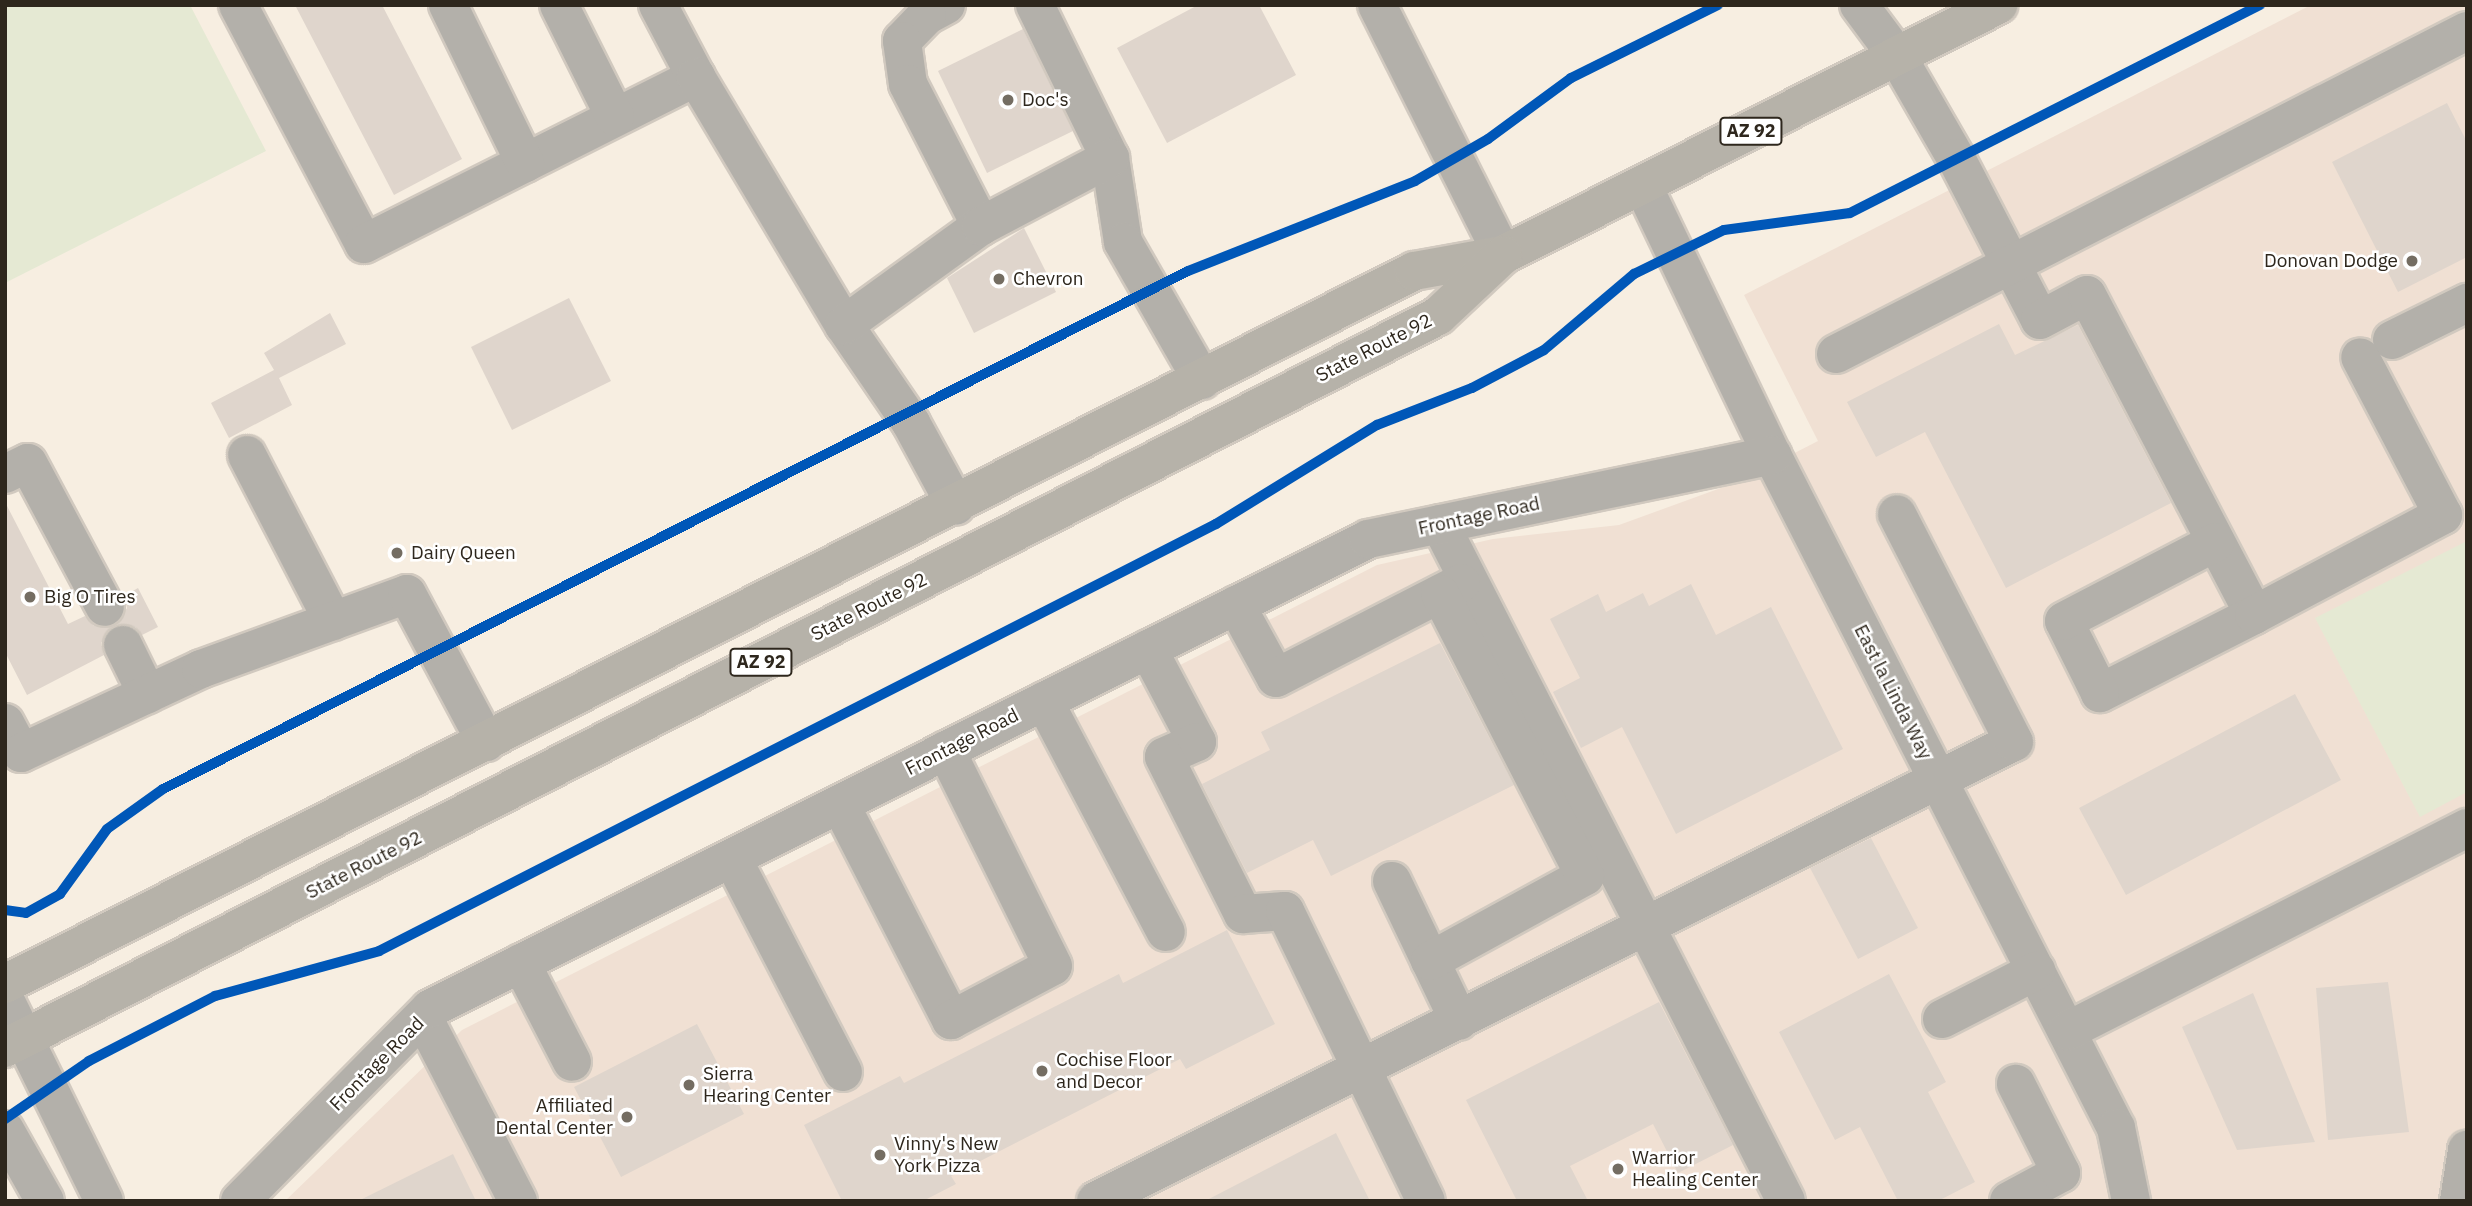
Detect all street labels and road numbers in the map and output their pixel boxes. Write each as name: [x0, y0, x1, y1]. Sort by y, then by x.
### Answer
road number: AZ 92: [1718, 116, 1784, 146]
street label: State Route 92: [1312, 309, 1436, 387]
street label: Frontage Road: [1416, 492, 1542, 540]
street label: State Route 92: [807, 568, 931, 646]
street label: East la Linda Way: [1849, 621, 1937, 763]
road number: AZ 92: [728, 648, 794, 676]
street label: Frontage Road: [902, 704, 1022, 780]
street label: State Route 92: [302, 826, 426, 904]
street label: Frontage Road: [325, 1012, 429, 1116]

